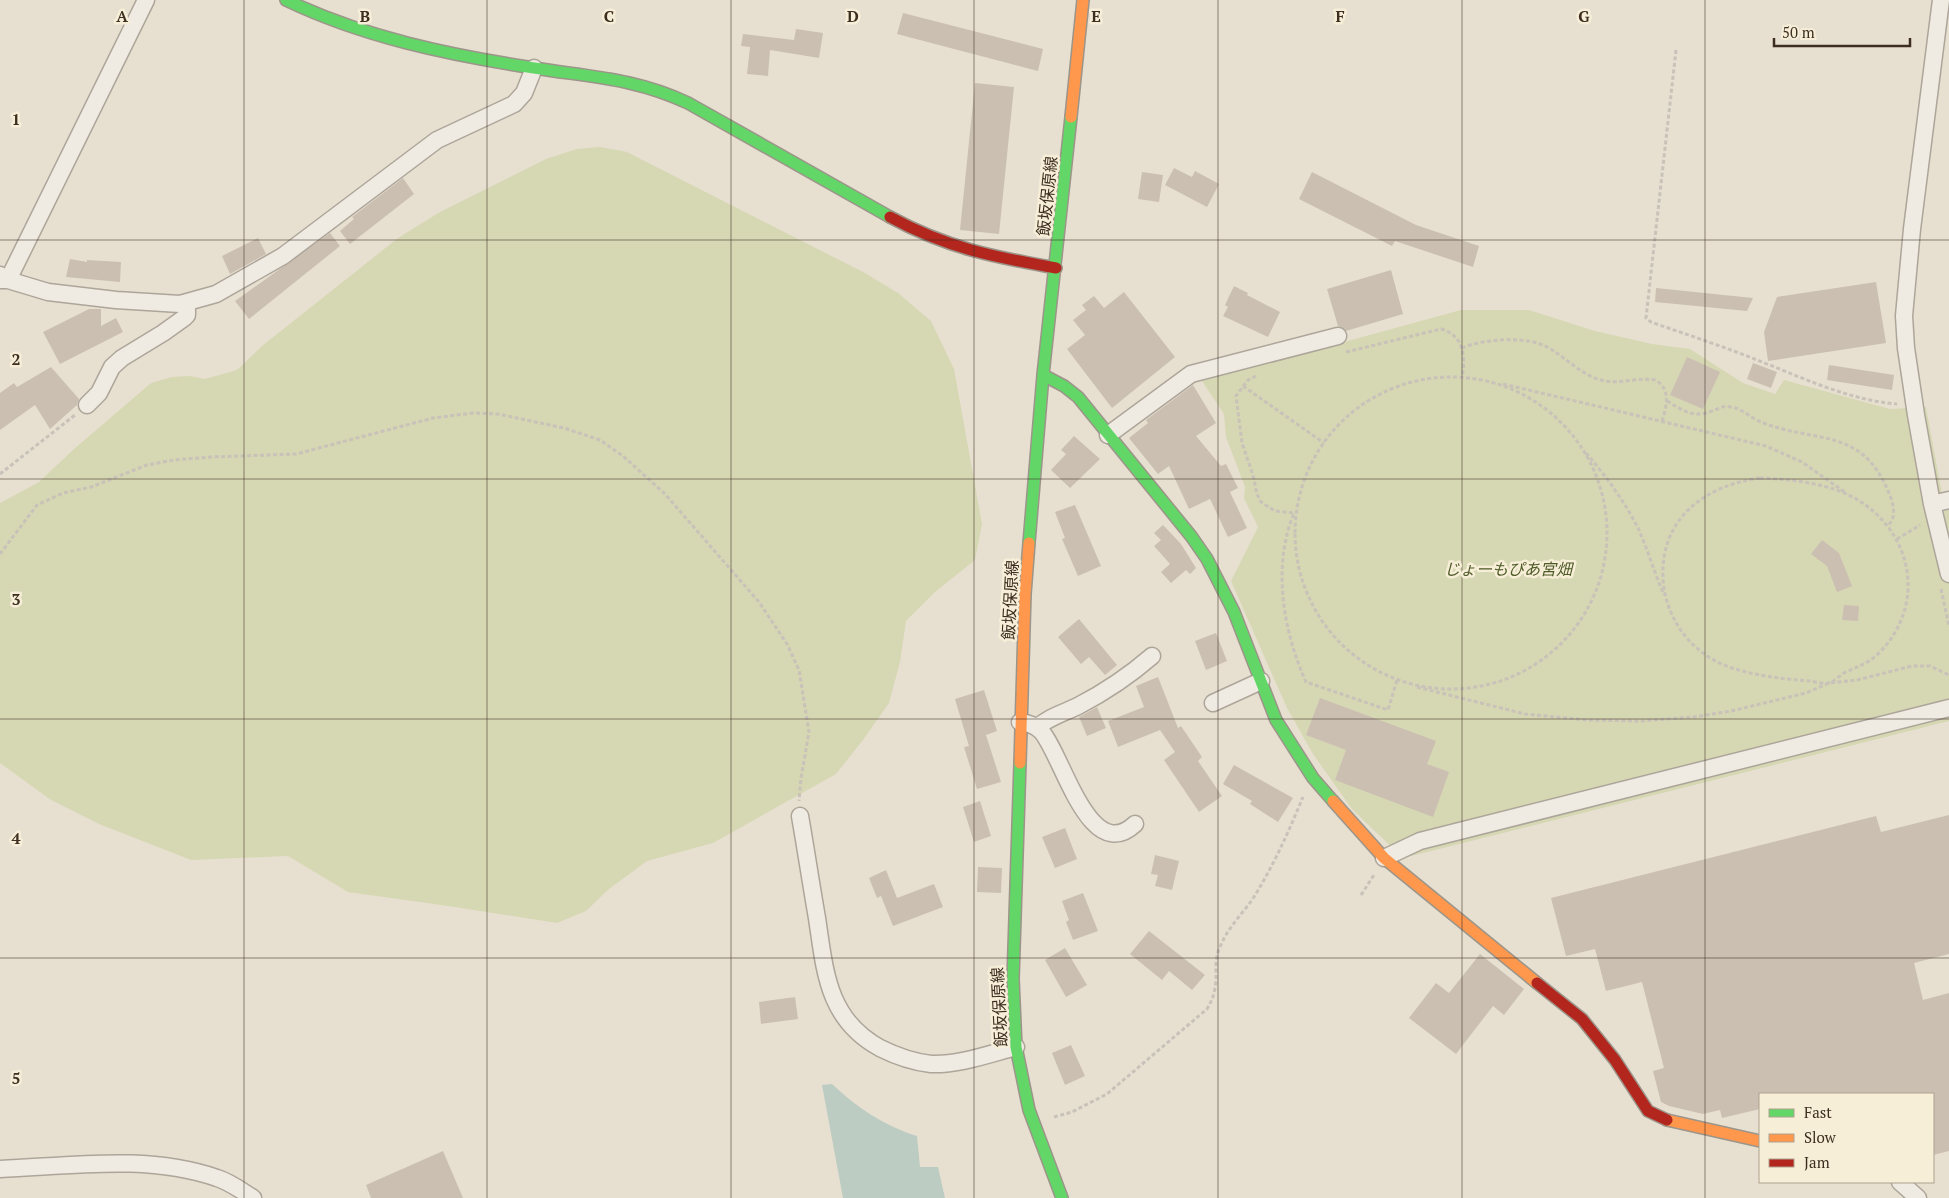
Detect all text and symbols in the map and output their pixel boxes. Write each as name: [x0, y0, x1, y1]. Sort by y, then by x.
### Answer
text: A: [116, 5, 128, 27]
text: B: [360, 5, 370, 27]
text: C: [604, 5, 614, 27]
text: D: [847, 5, 859, 27]
text: E: [1091, 5, 1101, 27]
text: F: [1335, 5, 1345, 27]
text: G: [1578, 5, 1590, 27]
scale bar: [1774, 15, 1910, 47]
text: 50 m: [1782, 22, 1815, 42]
text: 1: [11, 108, 21, 130]
street label: 飯坂保原線: [1032, 155, 1062, 237]
text: 2: [11, 348, 21, 370]
park label: じょーもぴあ宮畑: [1444, 558, 1575, 580]
street label: 飯坂保原線: [997, 559, 1023, 641]
text: 3: [11, 588, 21, 610]
text: 4: [11, 827, 21, 849]
street label: 飯坂保原線: [986, 966, 1012, 1048]
text: 5: [11, 1067, 21, 1089]
legend: [1759, 1093, 1934, 1183]
text: Fast: [1804, 1102, 1832, 1122]
text: Slow: [1804, 1127, 1837, 1147]
text: Jam: [1804, 1152, 1830, 1172]

